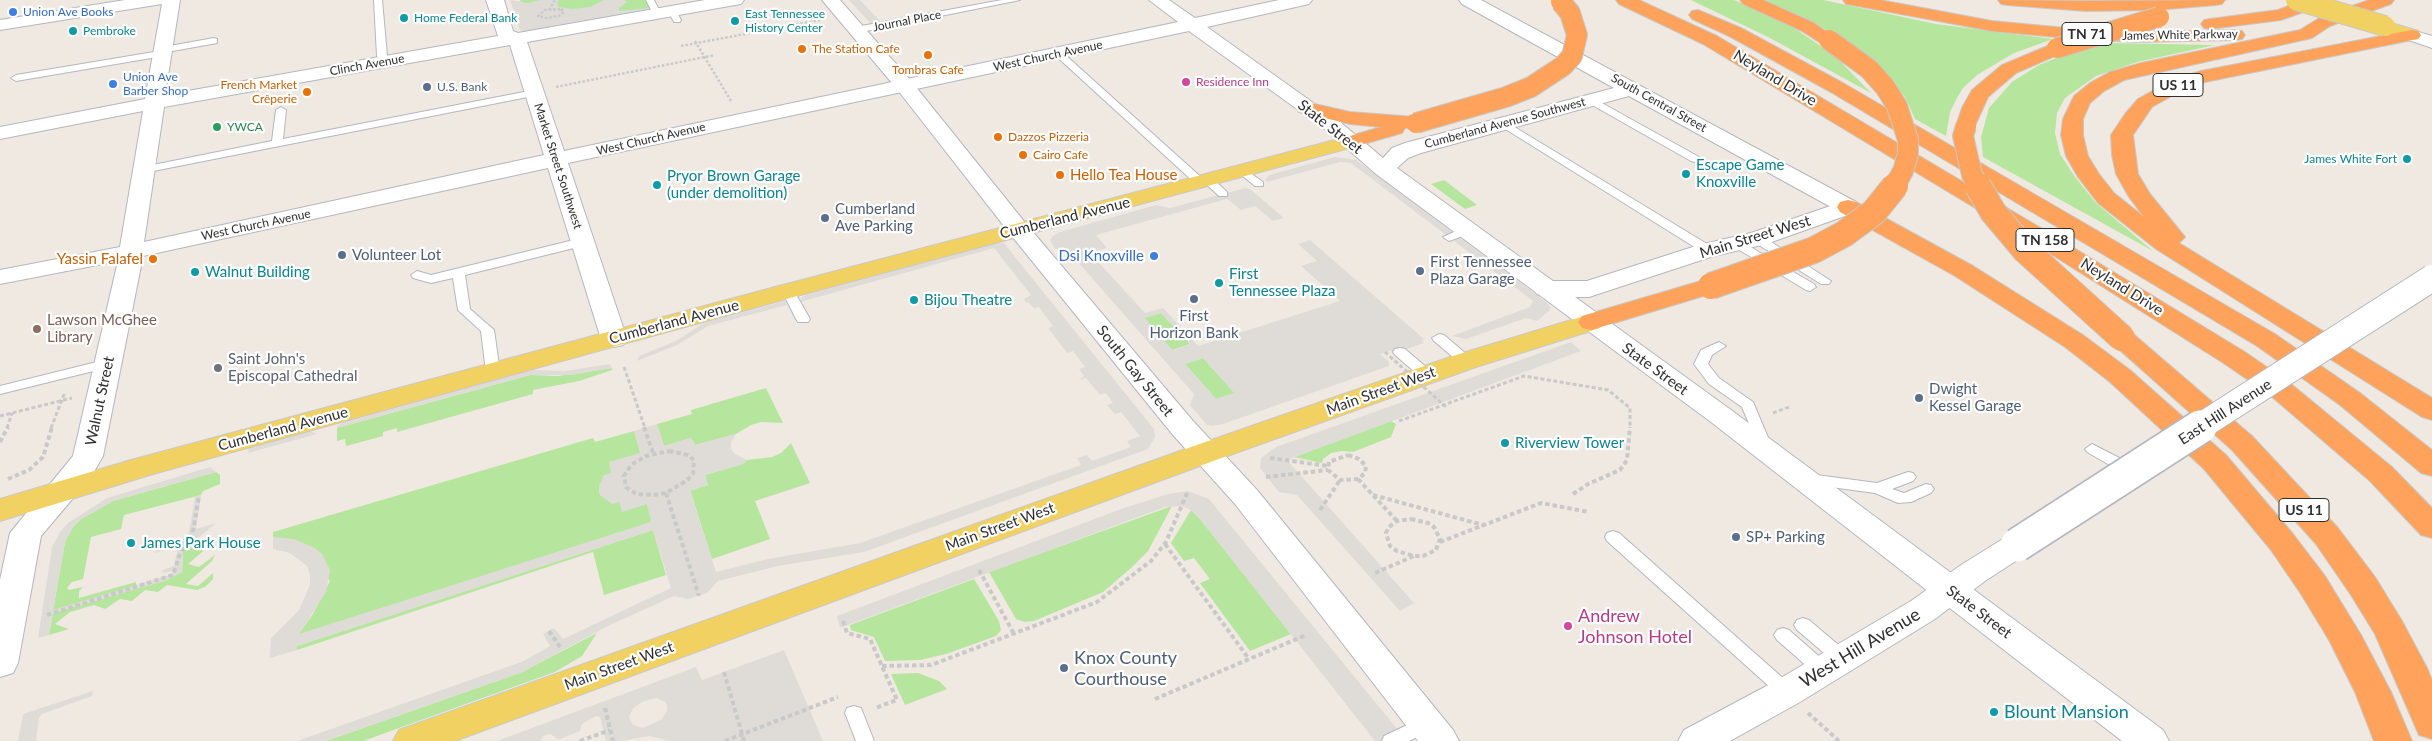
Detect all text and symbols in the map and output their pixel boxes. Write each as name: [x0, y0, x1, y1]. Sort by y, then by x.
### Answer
place label: Union Ave Books: [23, 5, 113, 19]
marker: Union Ave Books: [7, 6, 19, 18]
place label: East Tennessee History Center: [745, 7, 825, 35]
street label: Journal Place: [872, 7, 942, 35]
place label: Home Federal Bank: [414, 11, 517, 25]
marker: Home Federal Bank: [398, 12, 410, 24]
marker: East Tennessee History Center: [729, 15, 741, 27]
road number: TN 71: [2062, 22, 2112, 46]
place label: Pembroke: [83, 24, 136, 38]
marker: Pembroke: [67, 25, 79, 37]
street label: James White Parkway: [2122, 27, 2238, 43]
street label: West Church Avenue: [992, 37, 1104, 75]
place label: The Station Cafe: [812, 42, 900, 56]
marker: The Station Cafe: [796, 43, 808, 55]
street label: Neyland Drive: [1730, 46, 1820, 110]
marker: Tombras Cafe: [922, 49, 934, 61]
street label: Clinch Avenue: [329, 51, 405, 79]
place label: Tombras Cafe: [892, 63, 964, 77]
place label: Union Ave Barber Shop: [123, 70, 188, 98]
street label: South Central Street: [1609, 71, 1709, 135]
road number: US 11: [2153, 74, 2203, 96]
place label: Residence Inn: [1196, 75, 1269, 89]
marker: Residence Inn: [1180, 76, 1192, 88]
marker: Union Ave Barber Shop: [107, 78, 119, 90]
place label: French Market Crêperie: [220, 78, 297, 106]
place label: U.S. Bank: [437, 80, 487, 94]
marker: U.S. Bank: [421, 81, 433, 93]
marker: French Market Crêperie: [301, 86, 313, 98]
street label: Cumberland Avenue Southwest: [1423, 95, 1587, 151]
street label: State Street: [1294, 96, 1366, 158]
street label: Market Street Southwest: [531, 101, 585, 231]
street label: West Church Avenue: [595, 119, 707, 159]
place label: YWCA: [227, 120, 263, 134]
marker: YWCA: [211, 121, 223, 133]
place label: Dazzos Pizzeria: [1008, 130, 1089, 144]
marker: Dazzos Pizzeria: [992, 131, 1004, 143]
place label: Cairo Cafe: [1033, 148, 1088, 162]
marker: Cairo Cafe: [1017, 149, 1029, 161]
place label: James White Fort: [2304, 152, 2397, 166]
marker: James White Fort: [2401, 153, 2413, 165]
place label: Escape Game Knoxville: [1696, 156, 1784, 191]
place label: Hello Tea House: [1070, 166, 1177, 184]
place label: Pryor Brown Garage (under demolition): [667, 167, 800, 202]
marker: Escape Game Knoxville: [1680, 168, 1692, 180]
marker: Hello Tea House: [1054, 169, 1066, 181]
marker: Pryor Brown Garage (under demolition): [651, 179, 663, 191]
street label: Cumberland Avenue: [998, 193, 1132, 243]
place label: Cumberland Ave Parking: [835, 200, 915, 235]
street label: West Church Avenue: [200, 206, 312, 244]
marker: Cumberland Ave Parking: [819, 212, 831, 224]
street label: Main Street West: [1697, 212, 1813, 262]
road number: TN 158: [2016, 228, 2074, 252]
place label: Volunteer Lot: [352, 246, 441, 264]
place label: Dsi Knoxville: [1059, 247, 1144, 265]
marker: Volunteer Lot: [336, 249, 348, 261]
place label: Yassin Falafel: [57, 250, 143, 268]
marker: Dsi Knoxville: [1148, 250, 1160, 262]
marker: Yassin Falafel: [147, 253, 159, 265]
place label: First Tennessee Plaza Garage: [1430, 253, 1532, 288]
street label: Neyland Drive: [2077, 254, 2167, 320]
place label: Walnut Building: [205, 263, 310, 281]
place label: First Tennessee Plaza: [1229, 265, 1335, 300]
marker: First Tennessee Plaza Garage: [1414, 265, 1426, 277]
marker: Walnut Building: [189, 266, 201, 278]
marker: First Tennessee Plaza: [1213, 277, 1225, 289]
place label: Bijou Theatre: [924, 291, 1012, 309]
marker: First Horizon Bank: [1188, 293, 1200, 305]
marker: Bijou Theatre: [908, 294, 920, 306]
street label: Cumberland Avenue: [607, 296, 741, 348]
place label: First Horizon Bank: [1149, 307, 1239, 342]
place label: Lawson McGhee Library: [47, 311, 157, 346]
street label: South Gay Street: [1093, 322, 1177, 420]
marker: Lawson McGhee Library: [31, 323, 43, 335]
street label: State Street: [1619, 339, 1691, 399]
place label: Saint John's Episcopal Cathedral: [228, 350, 358, 385]
street label: Walnut Street: [82, 355, 118, 447]
marker: Saint John's Episcopal Cathedral: [212, 362, 224, 374]
street label: Main Street West: [1324, 363, 1438, 419]
street label: East Hill Avenue: [2175, 375, 2275, 449]
place label: Dwight Kessel Garage: [1929, 380, 2021, 415]
marker: Dwight Kessel Garage: [1913, 392, 1925, 404]
street label: Cumberland Avenue: [216, 403, 350, 455]
place label: Riverview Tower: [1515, 434, 1624, 452]
marker: Riverview Tower: [1499, 437, 1511, 449]
road number: US 11: [2279, 498, 2329, 522]
street label: Main Street West: [943, 499, 1057, 555]
place label: SP+ Parking: [1746, 528, 1825, 546]
marker: SP+ Parking: [1730, 531, 1742, 543]
place label: James Park House: [141, 534, 261, 552]
marker: James Park House: [125, 537, 137, 549]
street label: State Street: [1943, 582, 2015, 642]
street label: West Hill Avenue: [1796, 604, 1924, 692]
place label: Andrew Johnson Hotel: [1578, 605, 1692, 648]
marker: Andrew Johnson Hotel: [1562, 620, 1574, 632]
street label: Main Street West: [562, 638, 676, 694]
place label: Knox County Courthouse: [1074, 647, 1177, 690]
marker: Knox County Courthouse: [1058, 662, 1070, 674]
place label: Blount Mansion: [2004, 701, 2129, 723]
marker: Blount Mansion: [1988, 706, 2000, 718]

